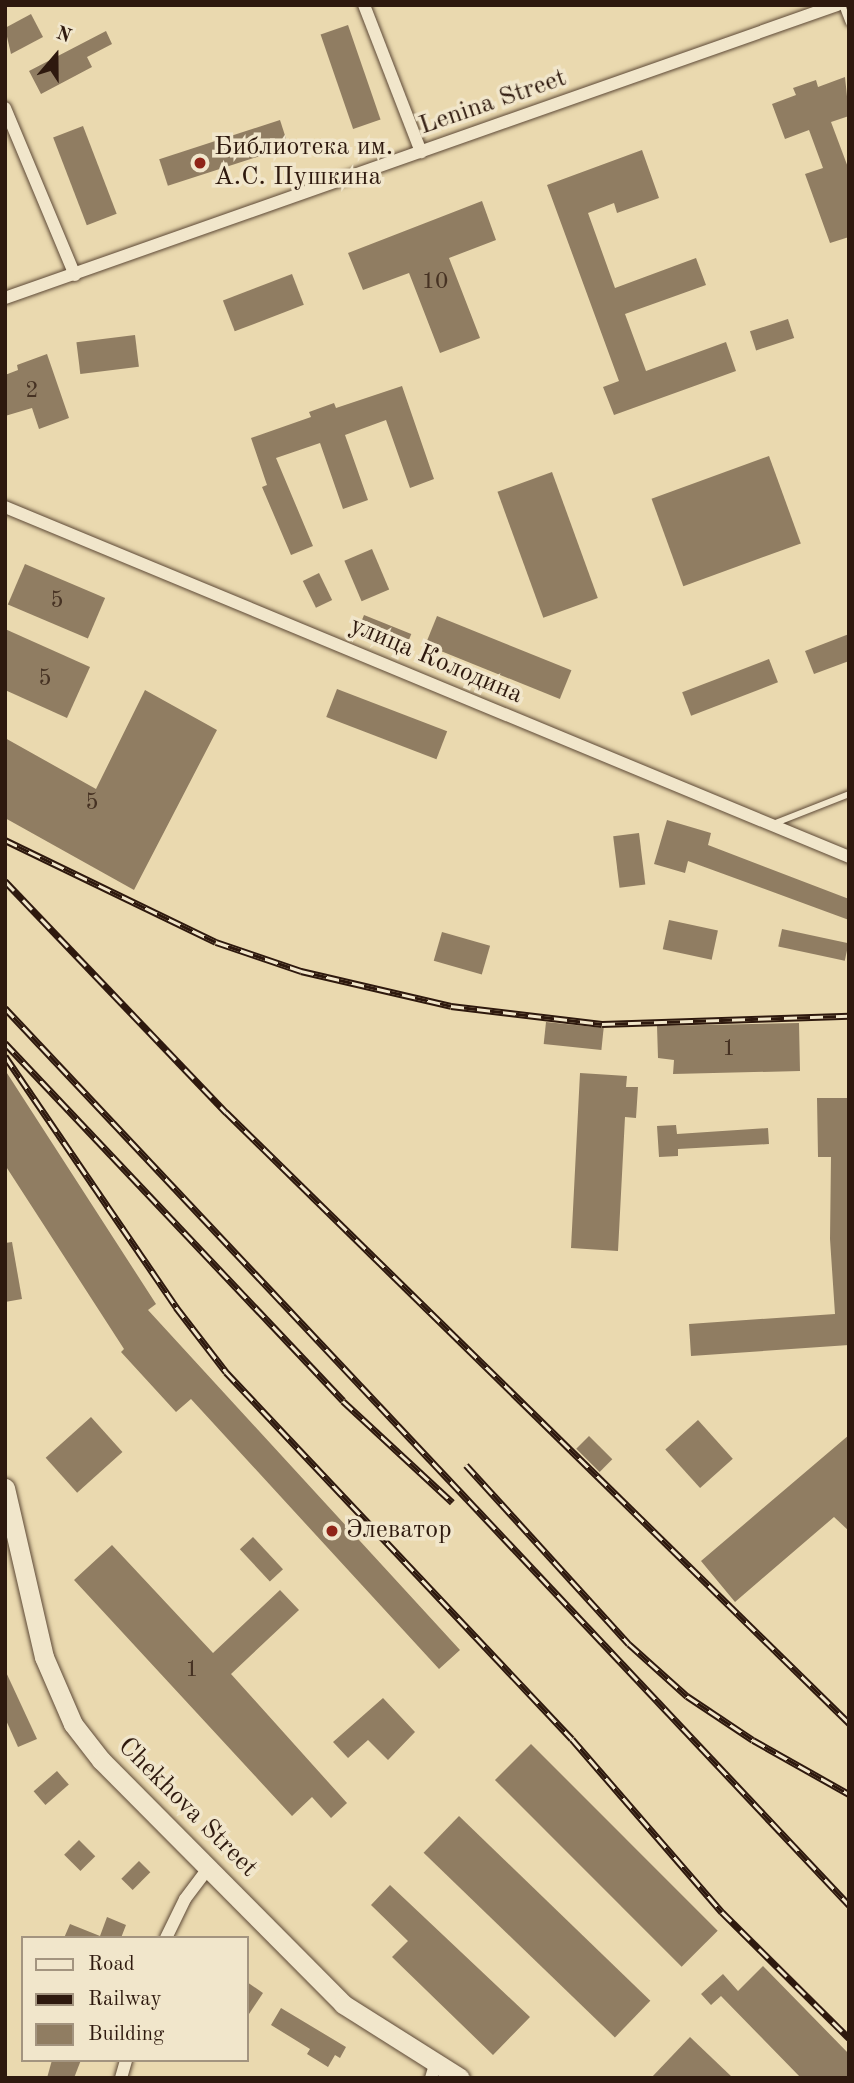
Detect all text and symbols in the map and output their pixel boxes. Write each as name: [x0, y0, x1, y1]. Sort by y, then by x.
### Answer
north arrow: [21, 21, 91, 91]
text: N: [53, 24, 73, 47]
street label: Lenina Street: [415, 63, 571, 143]
place label: Библиотека им. А.С. Пушкина: [214, 132, 393, 194]
marker: Библиотека им. А.С. Пушкина: [192, 155, 208, 171]
house number: 10: [422, 268, 448, 296]
house number: 2: [25, 377, 39, 405]
house number: 5: [50, 587, 64, 615]
street label: улица Колодина: [345, 611, 527, 711]
house number: 5: [38, 665, 52, 693]
house number: 5: [85, 789, 99, 817]
house number: 1: [722, 1035, 736, 1063]
place label: Элеватор: [346, 1515, 452, 1547]
marker: Элеватор: [324, 1523, 340, 1539]
house number: 1: [185, 1656, 199, 1684]
street label: Chekhova Street: [111, 1732, 263, 1884]
legend: [21, 1936, 248, 2062]
text: Road: [88, 1954, 135, 1975]
text: Railway: [88, 1989, 162, 2010]
text: Building: [88, 2024, 164, 2045]

